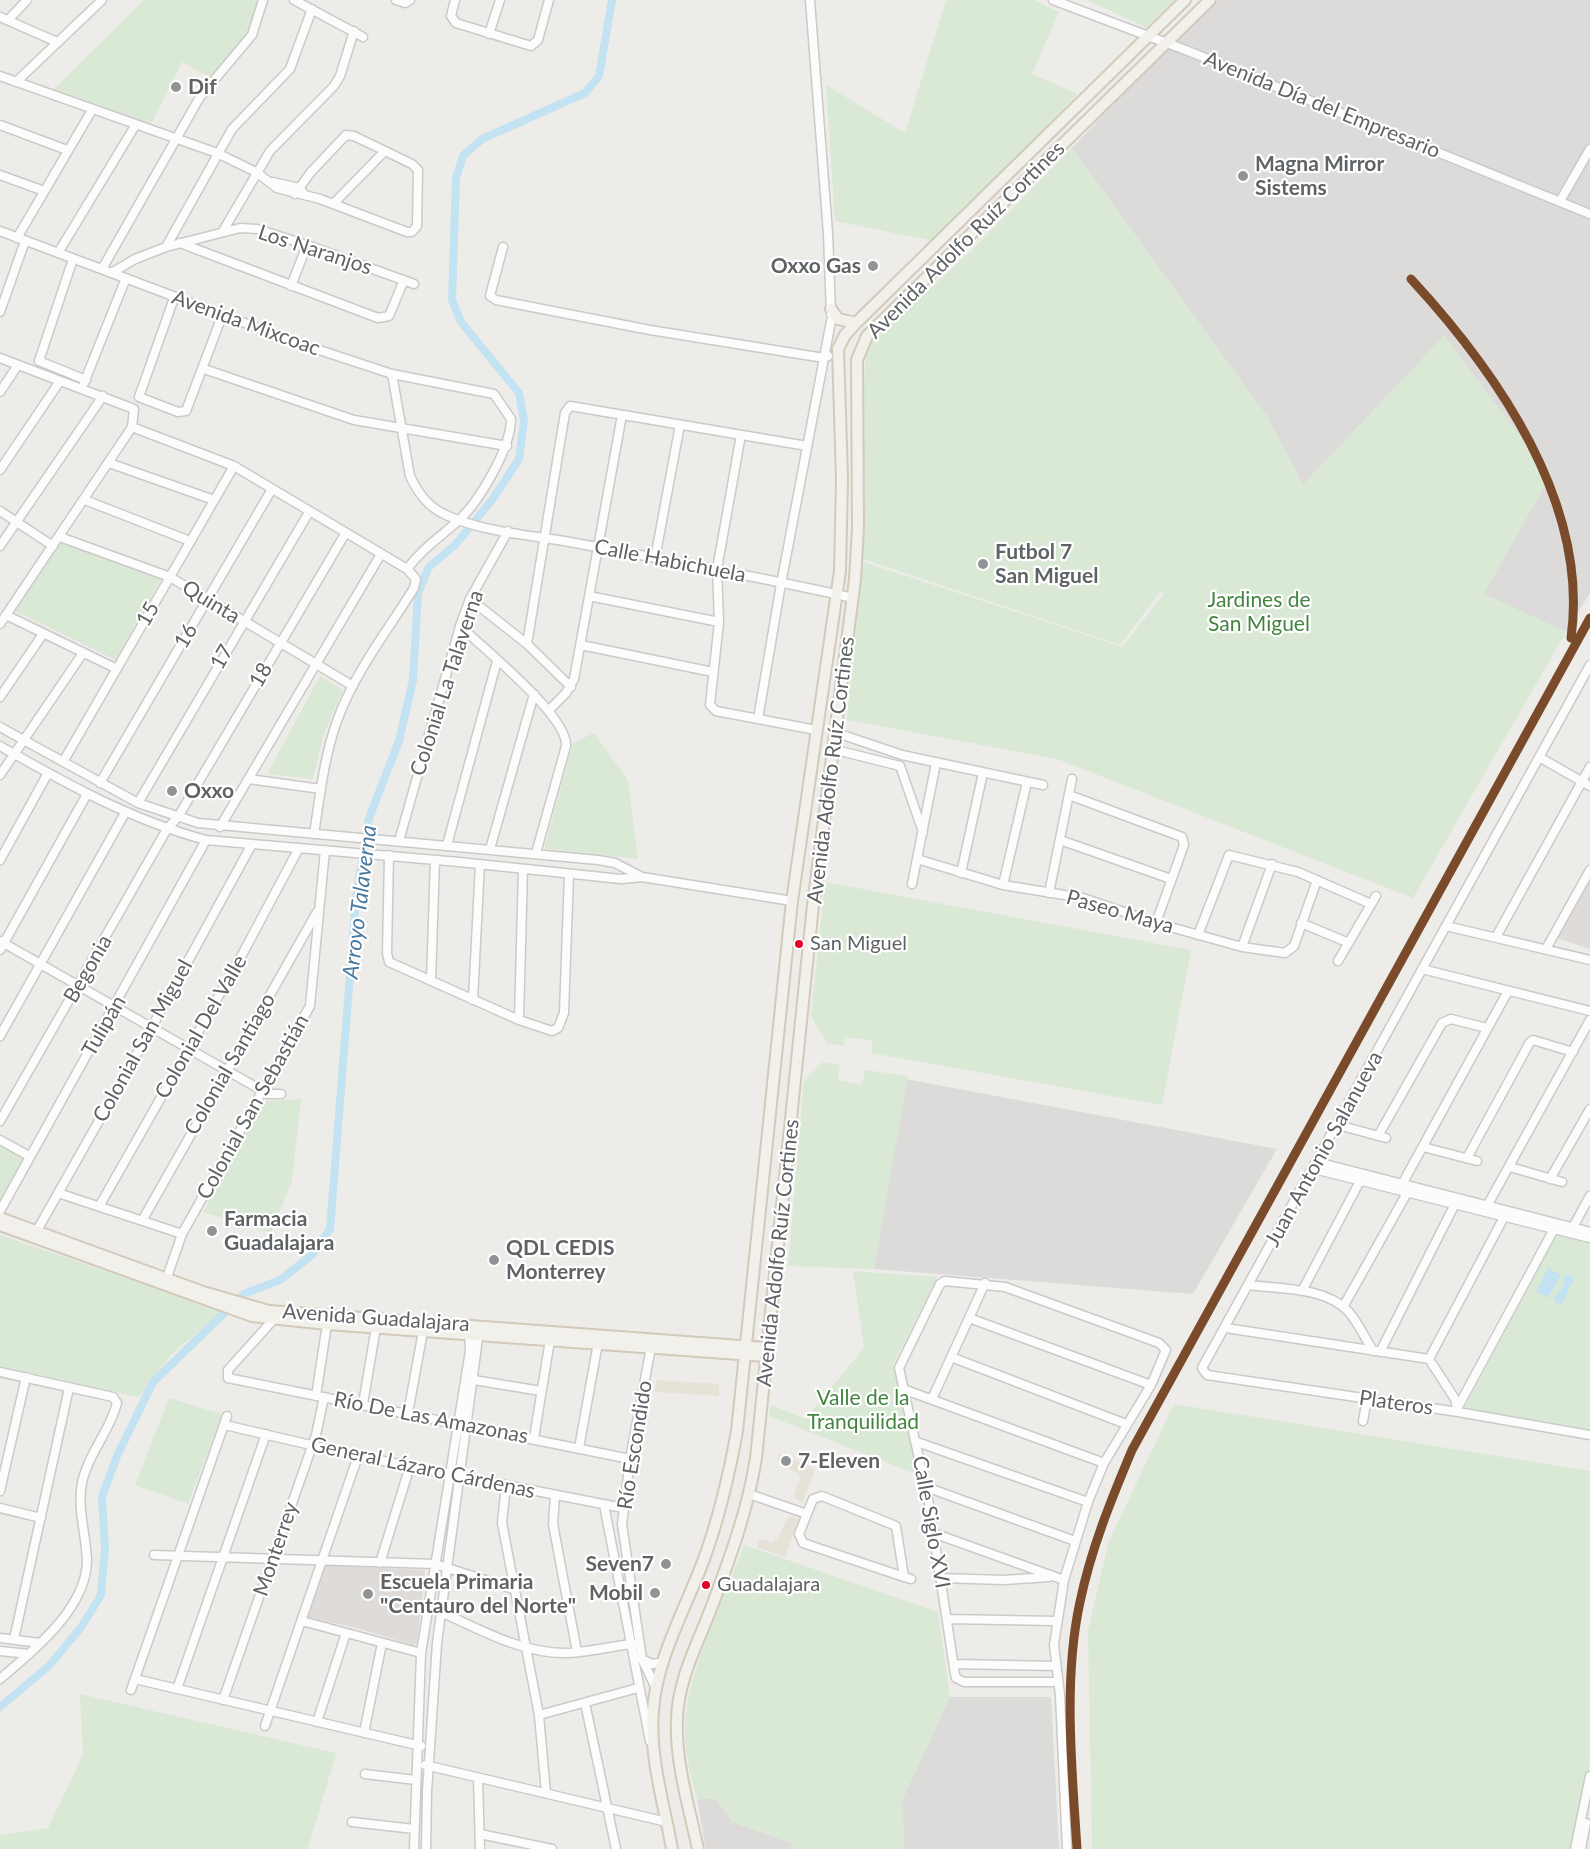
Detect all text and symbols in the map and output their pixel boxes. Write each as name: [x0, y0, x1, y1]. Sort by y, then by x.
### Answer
street label: Avenida Día del Empresario: [1200, 46, 1444, 164]
place label: Dif: [188, 74, 217, 100]
marker: Dif: [169, 80, 183, 94]
street label: Avenida Adolfo Ruíz Cortines: [862, 136, 1070, 344]
place label: Magna Mirror Sistems: [1255, 151, 1384, 201]
marker: Magna Mirror Sistems: [1236, 169, 1250, 183]
street label: Los Naranjos: [255, 220, 375, 280]
place label: Oxxo Gas: [771, 253, 861, 279]
marker: Oxxo Gas: [866, 259, 880, 273]
street label: Avenida Mixcoac: [168, 284, 324, 362]
street label: Calle Habichuela: [592, 534, 748, 588]
place label: Futbol 7 San Miguel: [995, 539, 1098, 589]
marker: Futbol 7 San Miguel: [976, 557, 990, 571]
street label: Quinta: [178, 575, 244, 629]
street label: Colonial La Talaverna: [405, 587, 489, 779]
park label: Jardines de San Miguel: [1207, 587, 1311, 637]
street label: 15: [131, 597, 165, 631]
street label: 16: [169, 619, 203, 653]
street label: Avenida Adolfo Ruíz Cortines: [802, 635, 860, 905]
street label: 17: [205, 640, 239, 674]
street label: 18: [244, 658, 278, 692]
place label: Oxxo: [184, 778, 234, 804]
marker: Oxxo: [165, 784, 179, 798]
water label: Arroyo Talaverna: [337, 824, 383, 980]
street label: Paseo Maya: [1063, 885, 1177, 939]
street label: Begonia: [58, 931, 118, 1007]
place label: San Miguel: [810, 932, 907, 956]
marker: San Miguel: [793, 938, 805, 950]
street label: Colonial Del Valle: [150, 951, 252, 1103]
street label: Colonial San Miguel: [88, 955, 198, 1127]
street label: Colonial Santiago: [179, 989, 281, 1139]
street label: Tulipán: [77, 991, 131, 1061]
street label: Colonial San Sebastián: [192, 1010, 314, 1204]
street label: Juan Antonio Salanueva: [1260, 1047, 1388, 1251]
street label: Avenida Adolfo Ruíz Cortines: [751, 1118, 805, 1388]
place label: Farmacia Guadalajara: [224, 1206, 334, 1256]
marker: Farmacia Guadalajara: [205, 1224, 219, 1238]
place label: QDL CEDIS Monterrey: [506, 1235, 615, 1285]
marker: QDL CEDIS Monterrey: [487, 1253, 501, 1267]
street label: Avenida Guadalajara: [282, 1299, 470, 1337]
street label: Río Escondido: [612, 1379, 658, 1511]
park label: Valle de la Tranquilidad: [807, 1385, 919, 1435]
street label: Plateros: [1357, 1385, 1435, 1421]
street label: Río De Las Amazonas: [332, 1387, 530, 1449]
street label: General Lázaro Cárdenas: [308, 1432, 538, 1504]
place label: 7-Eleven: [798, 1448, 880, 1474]
marker: 7-Eleven: [779, 1454, 793, 1468]
street label: Calle Siglo XVI: [907, 1454, 955, 1590]
street label: Monterrey: [248, 1499, 304, 1599]
place label: Seven7: [586, 1551, 654, 1577]
marker: Seven7: [659, 1557, 673, 1571]
place label: Escuela Primaria "Centauro del Norte": [380, 1569, 576, 1619]
place label: Guadalajara: [717, 1573, 820, 1597]
marker: Guadalajara: [700, 1579, 712, 1591]
place label: Mobil: [589, 1580, 643, 1606]
marker: Mobil: [648, 1586, 662, 1600]
marker: Escuela Primaria "Centauro del Norte": [361, 1587, 375, 1601]

